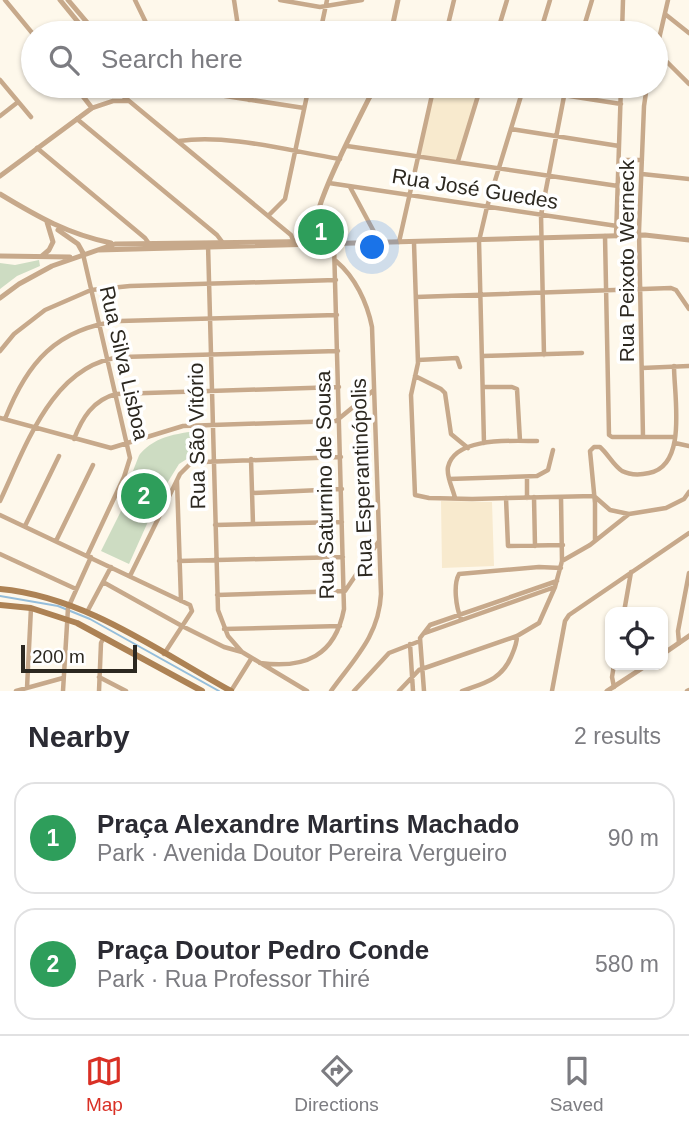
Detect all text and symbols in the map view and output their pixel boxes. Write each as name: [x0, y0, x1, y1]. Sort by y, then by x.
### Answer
search box: [21, 21, 668, 98]
icon: search: [45, 41, 83, 79]
text: Search here: [101, 44, 243, 74]
street label: Rua Peixoto Werneck: [615, 159, 638, 362]
street label: Rua José Guedes: [390, 164, 560, 213]
pin: 1: [298, 206, 344, 258]
your location: [355, 230, 389, 264]
street label: Rua Silva Lisboa: [96, 284, 153, 443]
street label: Rua São Vitório: [184, 362, 209, 510]
street label: Rua Saturnino de Sousa: [311, 370, 338, 600]
street label: Rua Esperantinópolis: [347, 378, 376, 578]
pin: 2: [121, 470, 167, 522]
map controls: [605, 607, 668, 670]
button: locate: [605, 607, 668, 670]
scale bar: [21, 642, 136, 674]
text: 200 m: [32, 646, 85, 667]
text: Nearby: [28, 720, 130, 753]
text: 2 results: [574, 723, 661, 749]
text: Praça Alexandre Martins Machado: [97, 809, 519, 839]
text: 1: [47, 825, 59, 851]
text: 90 m: [608, 825, 659, 851]
text: Park · Avenida Doutor Pereira Vergueiro: [97, 840, 507, 866]
text: Praça Doutor Pedro Conde: [97, 935, 429, 965]
text: 2: [47, 951, 59, 977]
text: 580 m: [595, 951, 659, 977]
text: Park · Rua Professor Thiré: [97, 966, 370, 992]
tab: Map: [85, 1052, 123, 1116]
tab: Directions: [294, 1052, 379, 1116]
tab: Saved: [550, 1052, 604, 1116]

